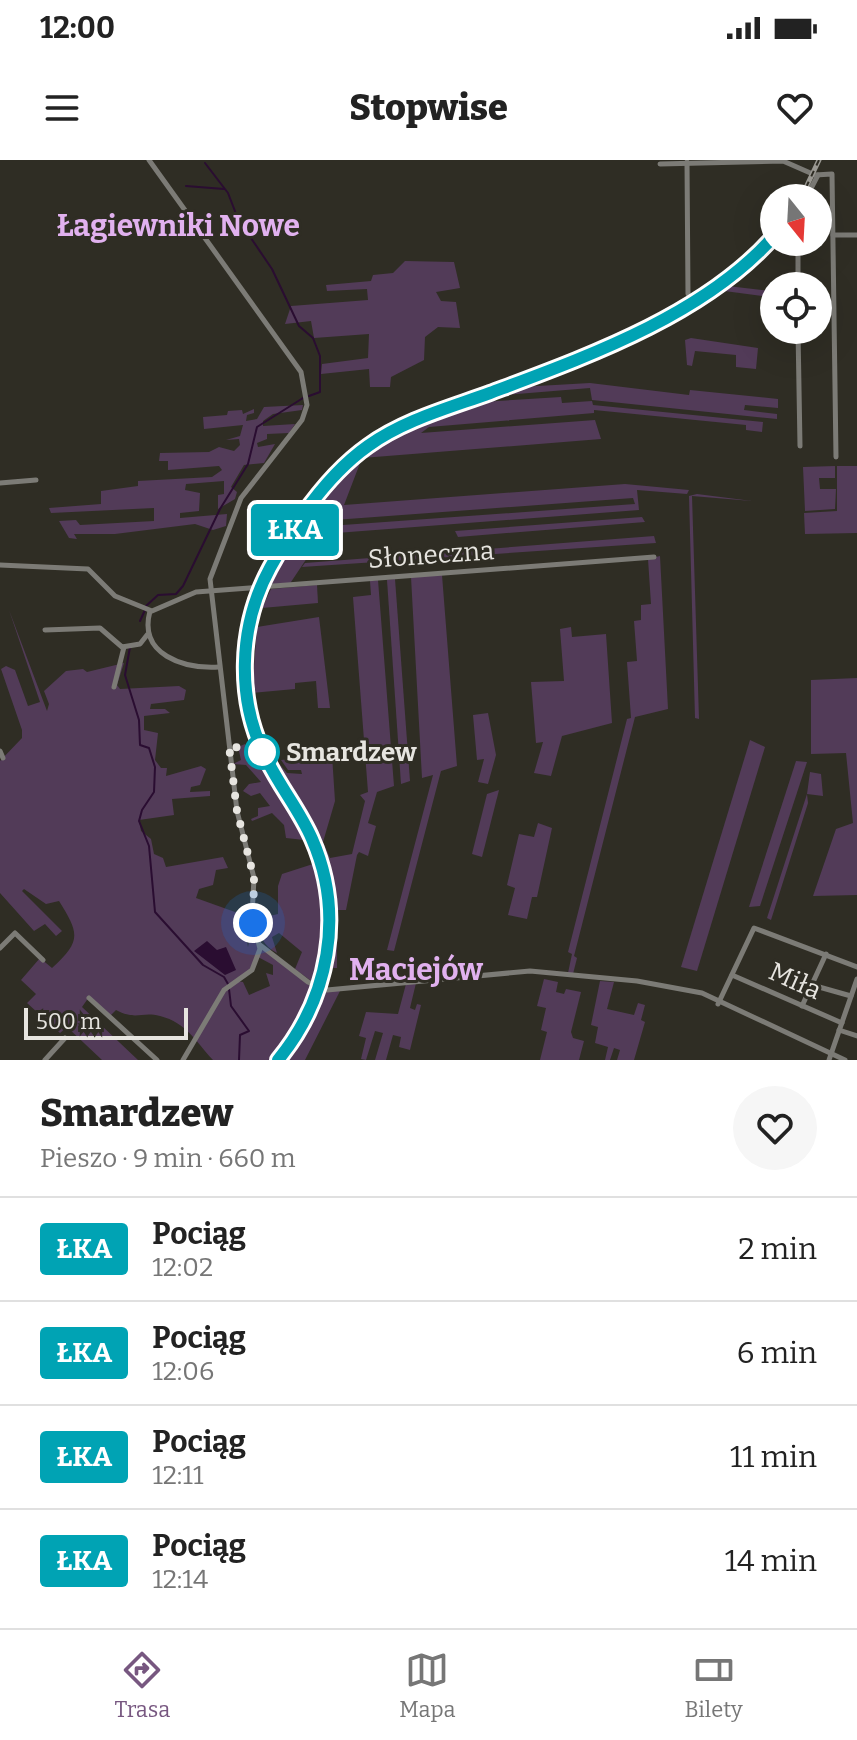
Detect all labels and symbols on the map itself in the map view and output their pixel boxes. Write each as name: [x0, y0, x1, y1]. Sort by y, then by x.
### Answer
north arrow: [760, 184, 832, 256]
district label: Łagiewniki Nowe: [56, 208, 300, 244]
line badge: ŁKA: [249, 504, 341, 556]
street label: Słoneczna: [367, 535, 495, 575]
marker: Smardzew: [245, 735, 279, 769]
place label: Smardzew: [286, 737, 417, 768]
your location: [233, 903, 273, 943]
district label: Maciejów: [349, 952, 484, 988]
street label: Miła: [764, 956, 826, 1006]
scale bar: [24, 1004, 188, 1040]

